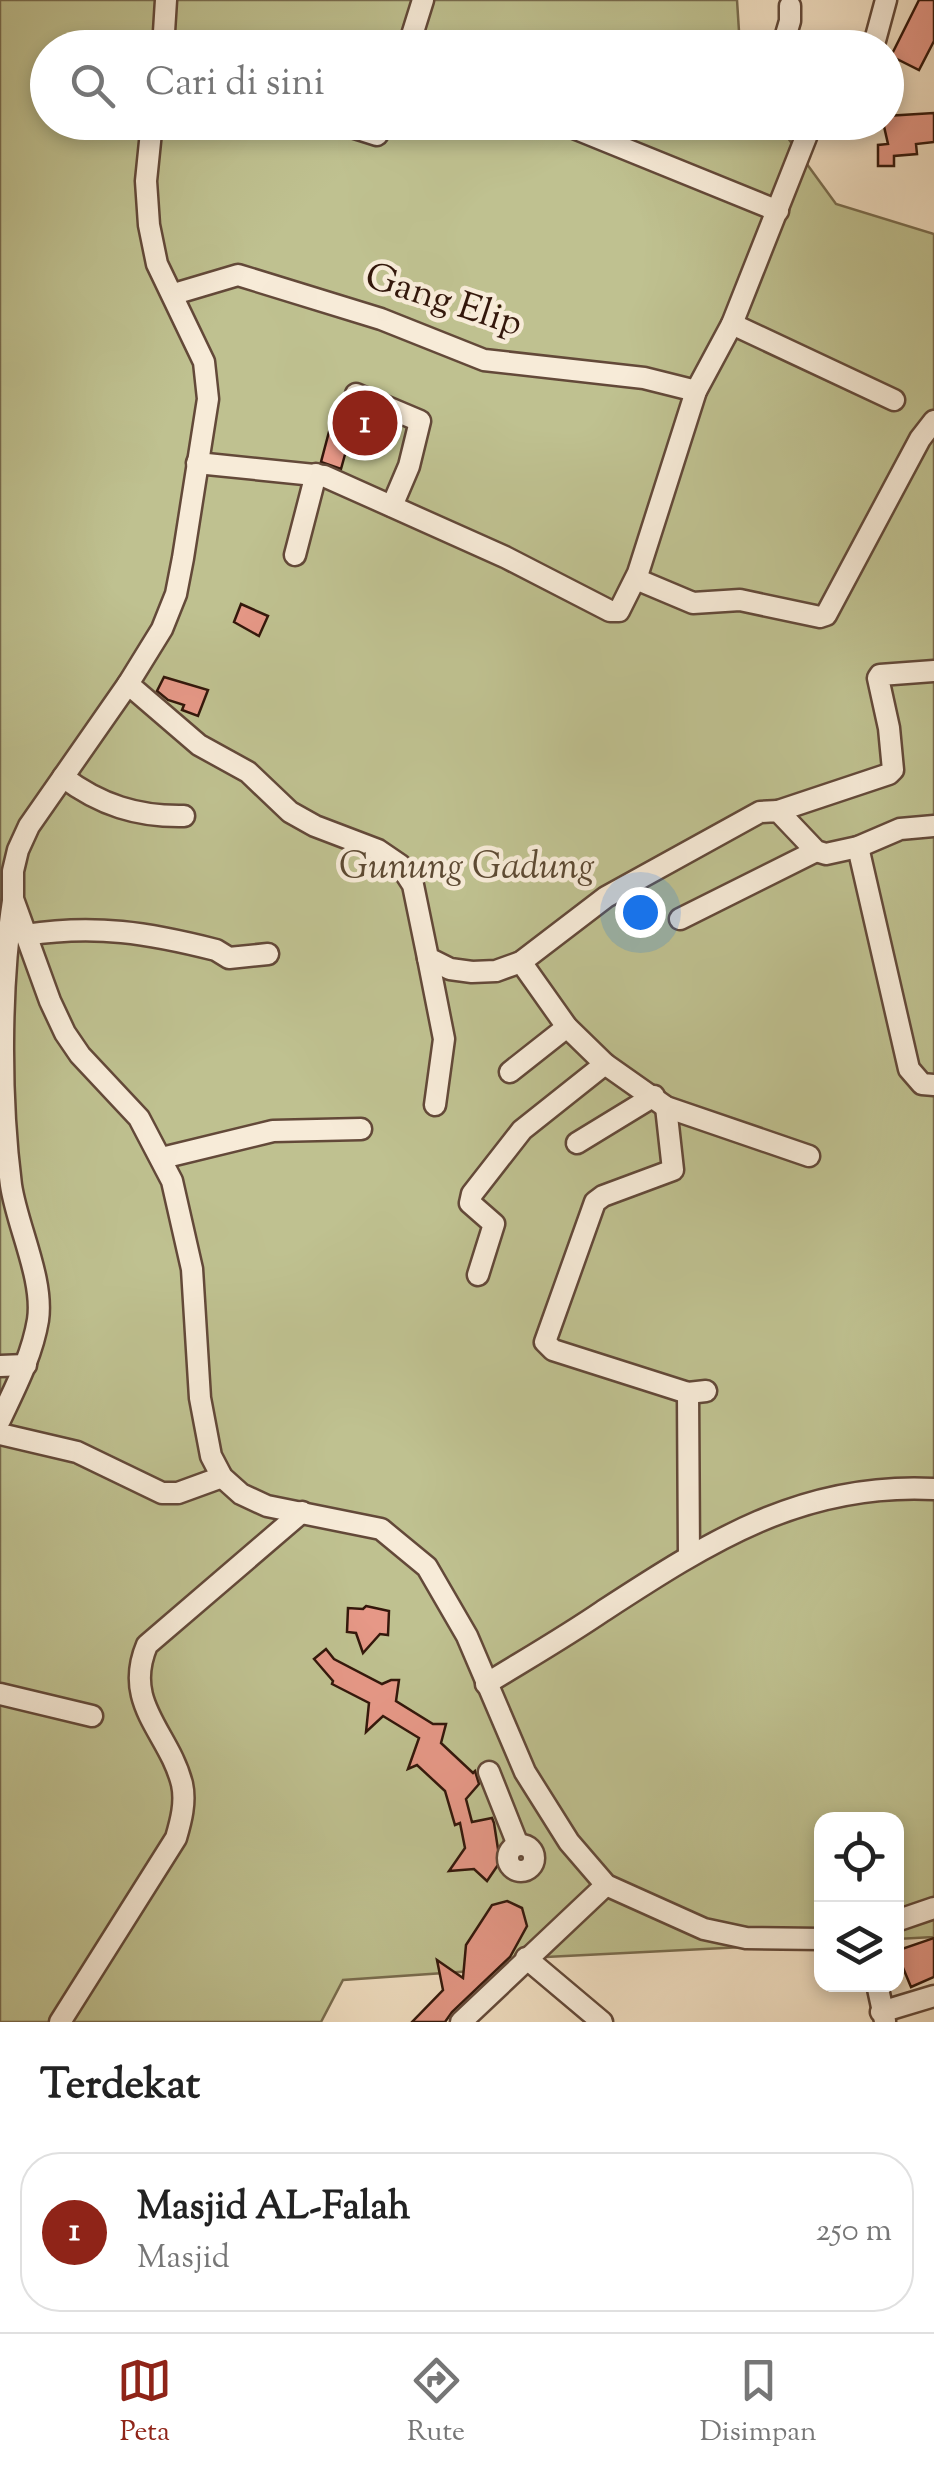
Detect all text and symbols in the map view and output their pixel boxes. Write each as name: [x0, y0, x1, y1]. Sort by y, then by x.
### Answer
search box: [30, 30, 904, 140]
icon: search: [65, 58, 120, 113]
text: Cari di sini: [145, 58, 325, 112]
street label: Gang Elip: [357, 251, 529, 353]
pin: 1: [332, 386, 398, 460]
park label: Gunung Gadung: [339, 842, 595, 896]
your location: [615, 887, 666, 938]
map controls: [814, 1812, 904, 1992]
button: locate: [814, 1812, 904, 1902]
button: layers: [814, 1902, 904, 1992]
text: Terdekat: [40, 2057, 200, 2117]
text: Masjid AL-Falah: [137, 2182, 410, 2236]
text: 1: [69, 2209, 80, 2255]
text: 250 m: [816, 2209, 892, 2255]
text: Masjid: [137, 2236, 230, 2282]
tab: Peta: [117, 2353, 172, 2453]
tab: Rute: [407, 2353, 465, 2453]
tab: Disimpan: [700, 2353, 817, 2453]

